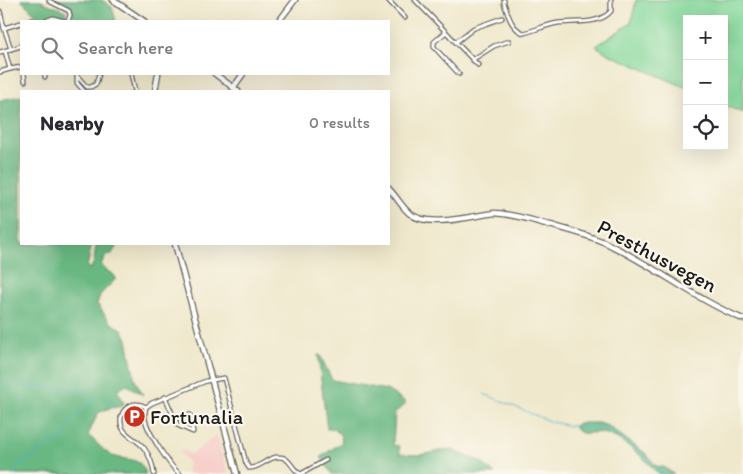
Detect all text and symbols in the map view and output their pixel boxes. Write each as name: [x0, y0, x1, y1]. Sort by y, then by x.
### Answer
map controls: [683, 15, 728, 150]
button: +: [683, 15, 728, 60]
search box: [20, 20, 390, 75]
icon: search: [38, 34, 66, 62]
text: Search here: [78, 36, 173, 59]
button: −: [683, 60, 728, 105]
button: locate: [683, 105, 728, 150]
text: Nearby: [40, 110, 104, 135]
text: 0 results: [309, 113, 370, 132]
street label: Presthusvegen: [593, 214, 721, 297]
place label: Fortunalia: [150, 404, 243, 429]
parking icon: Fortunalia: [122, 405, 146, 429]

